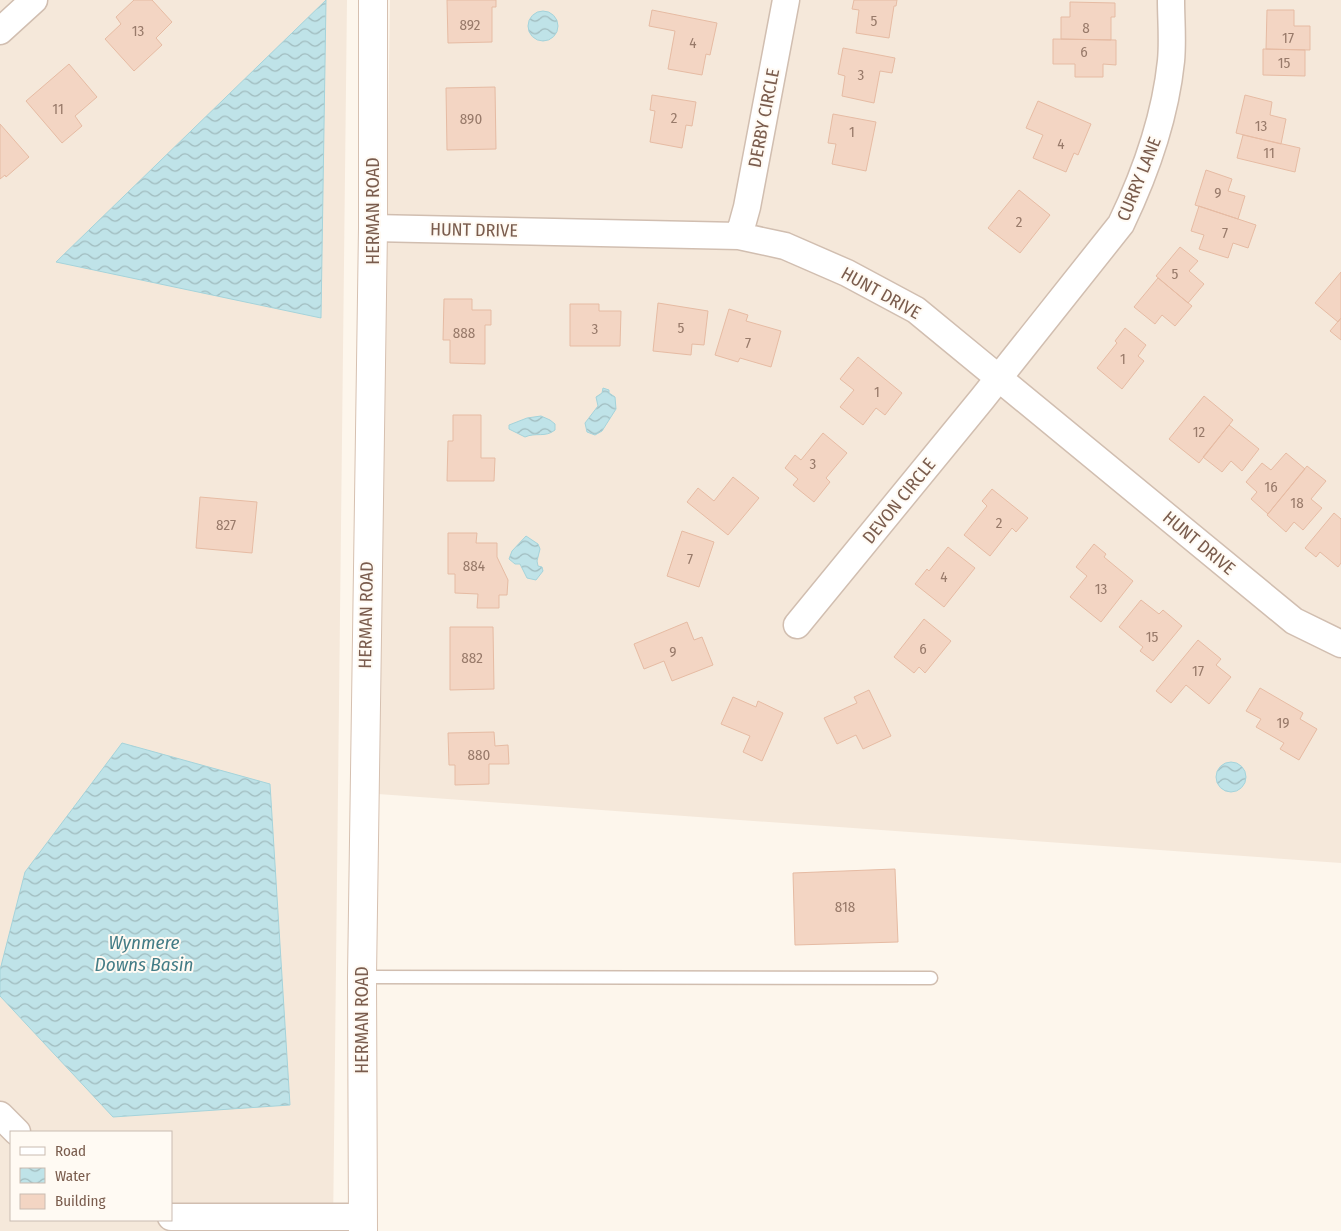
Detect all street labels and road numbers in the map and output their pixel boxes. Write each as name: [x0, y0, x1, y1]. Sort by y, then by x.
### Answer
street label: DERBY CIRCLE: [744, 67, 784, 169]
street label: CURRY LANE: [1112, 134, 1166, 224]
street label: HERMAN ROAD: [362, 157, 384, 265]
street label: HUNT DRIVE: [430, 218, 518, 242]
street label: HUNT DRIVE: [837, 262, 925, 324]
street label: DEVON CIRCLE: [858, 454, 940, 548]
street label: HUNT DRIVE: [1158, 506, 1240, 580]
street label: HERMAN ROAD: [354, 561, 378, 669]
street label: HERMAN ROAD: [351, 966, 373, 1074]

